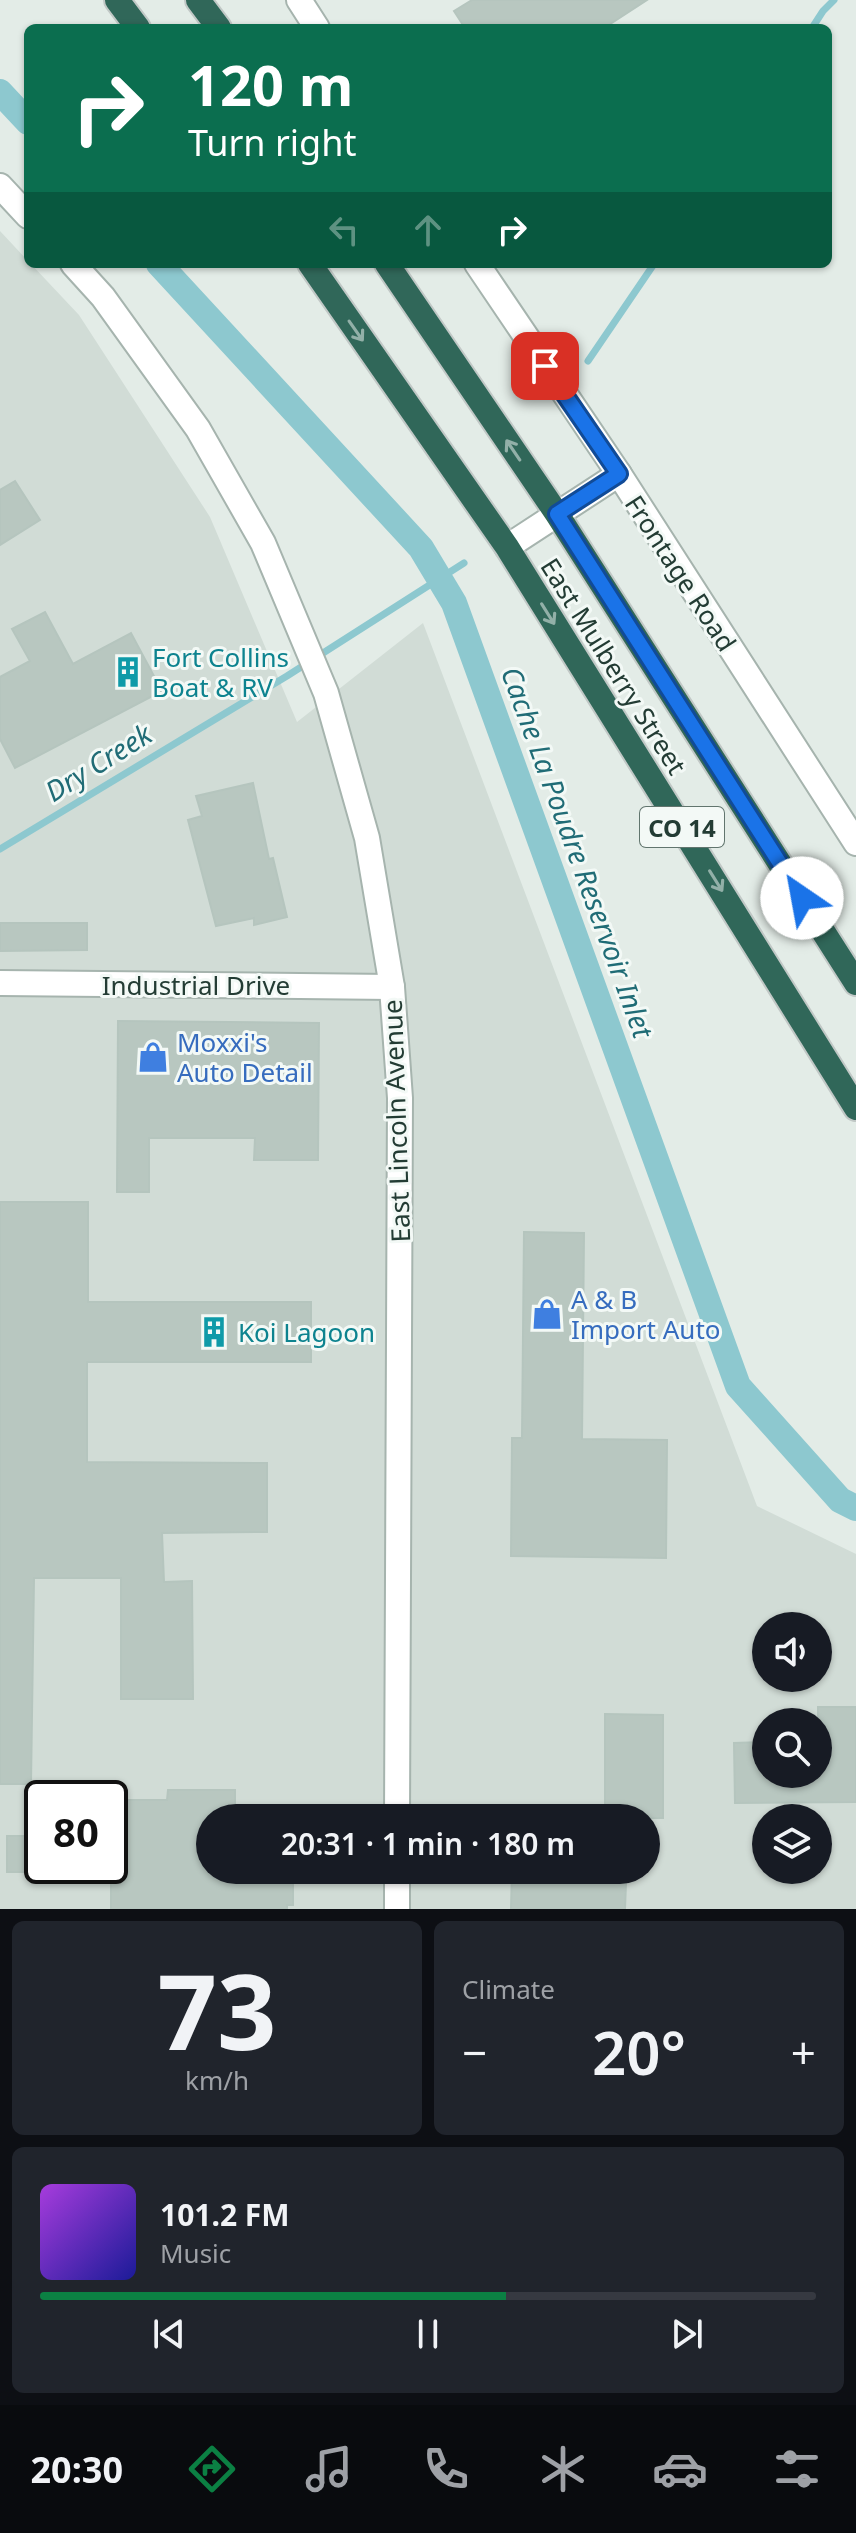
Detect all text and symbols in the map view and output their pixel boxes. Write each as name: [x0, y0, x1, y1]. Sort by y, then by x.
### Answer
text: 120 m: [188, 46, 353, 122]
icon: right: [56, 56, 160, 160]
text: Turn right: [188, 118, 356, 167]
icon: left: [322, 208, 366, 252]
icon: ahead: [406, 208, 450, 252]
icon: right: [490, 208, 534, 252]
one-way arrow: [348, 319, 364, 341]
pin: [511, 332, 579, 400]
icon: arrive: [523, 344, 567, 388]
one-way arrow: [505, 439, 521, 461]
street label: Frontage Road: [617, 488, 745, 658]
street label: East Mulberry Street: [533, 551, 695, 781]
one-way arrow: [540, 602, 557, 624]
place label: Fort Collins Boat & RV: [152, 639, 289, 705]
building icon: Fort Collins Boat & RV: [111, 655, 145, 689]
water label: Cache La Poudre Reservoir Inlet: [493, 661, 664, 1044]
water label: Dry Creek: [37, 714, 159, 810]
road number: CO 14: [640, 807, 724, 847]
position arrow: [760, 856, 844, 940]
one-way arrow: [708, 869, 724, 892]
street label: Industrial Drive: [102, 967, 290, 1003]
street label: East Lincoln Avenue: [374, 999, 418, 1243]
place label: Moxxi's Auto Detail: [177, 1024, 313, 1090]
shop icon: Moxxi's Auto Detail: [136, 1040, 170, 1074]
place label: A & B Import Auto: [571, 1281, 721, 1347]
shop icon: A & B Import Auto: [530, 1297, 564, 1331]
place label: Koi Lagoon: [238, 1314, 375, 1350]
building icon: Koi Lagoon: [197, 1315, 231, 1349]
map controls: [752, 1612, 832, 1884]
button: sound: [752, 1612, 832, 1692]
button: search: [752, 1708, 832, 1788]
speed limit sign: 80: [24, 1780, 128, 1884]
button: layers: [752, 1804, 832, 1884]
text: 20:31 · 1 min · 180 m: [281, 1823, 575, 1864]
text: 73: [158, 1939, 276, 2080]
text: Climate: [462, 1971, 555, 2007]
text: 20°: [592, 2011, 686, 2093]
text: −: [462, 2022, 487, 2082]
text: +: [791, 2022, 816, 2082]
text: km/h: [185, 2062, 249, 2098]
text: 101.2 FM: [160, 2194, 290, 2235]
text: Music: [160, 2235, 231, 2271]
icon: previous: [147, 2312, 191, 2356]
icon: pause: [406, 2312, 450, 2356]
icon: next: [665, 2312, 709, 2356]
icon: directions: [184, 2441, 240, 2497]
icon: music: [301, 2441, 357, 2497]
icon: phone: [418, 2441, 474, 2497]
icon: climate: [535, 2441, 591, 2497]
icon: car: [652, 2441, 708, 2497]
icon: filters: [769, 2441, 825, 2497]
text: 20:30: [31, 2445, 123, 2494]

